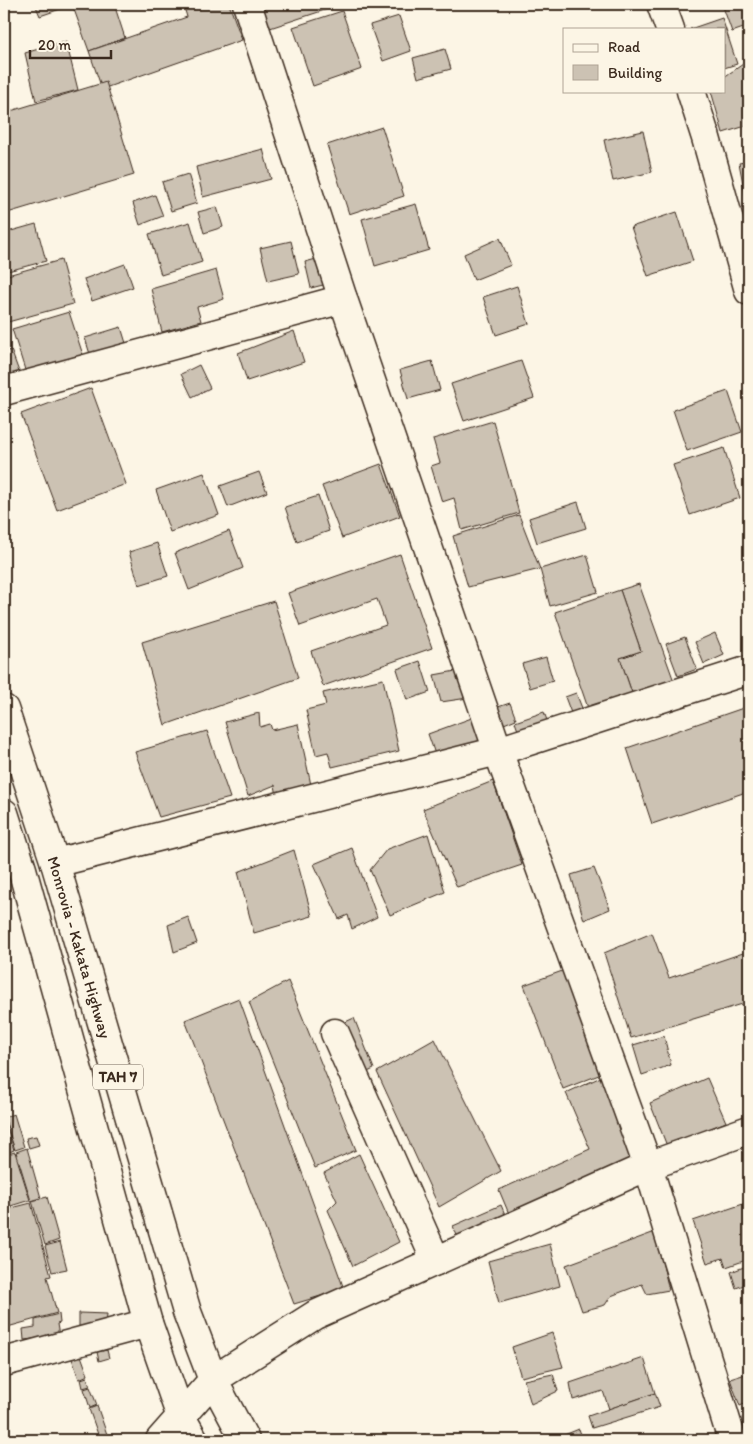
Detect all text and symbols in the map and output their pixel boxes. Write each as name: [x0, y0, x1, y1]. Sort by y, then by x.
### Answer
scale bar: [30, 28, 111, 60]
legend: [563, 28, 726, 92]
text: 20 m: [38, 36, 72, 54]
text: Road: [608, 38, 641, 56]
text: Building: [608, 64, 662, 82]
street label: Monrovia - Kakata Highway: [44, 854, 116, 1041]
road number: TAH 7: [93, 1064, 143, 1090]

